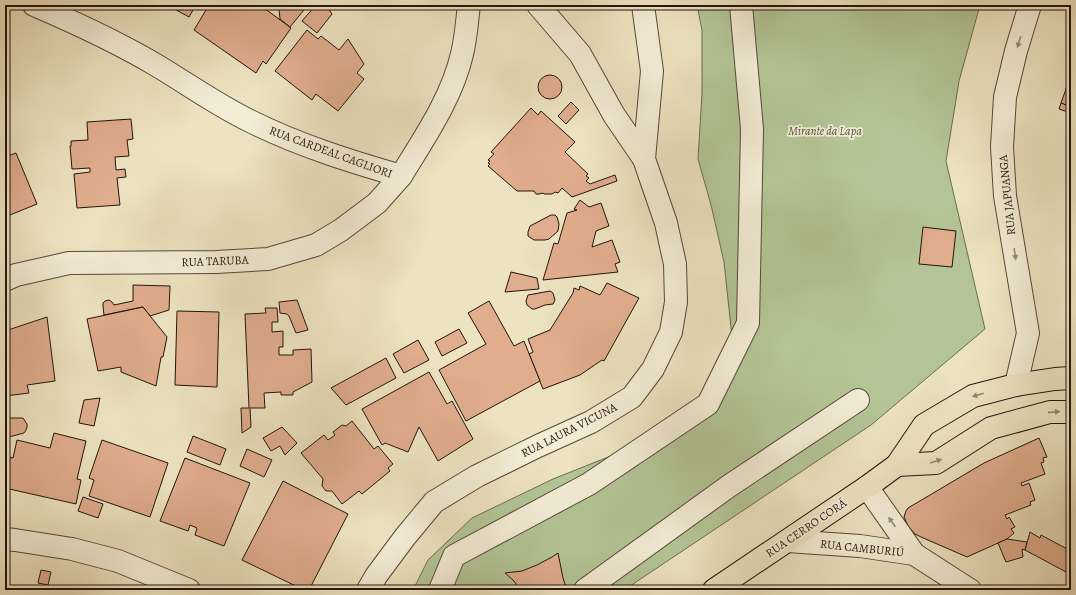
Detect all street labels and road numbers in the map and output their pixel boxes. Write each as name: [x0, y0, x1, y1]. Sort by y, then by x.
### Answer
street label: RUA CARDEAL CAGLIORI: [267, 122, 395, 182]
street label: RUA JAPUANGA: [995, 153, 1019, 236]
street label: RUA TARUBA: [181, 252, 250, 270]
street label: RUA LAURA VICUNA: [518, 398, 621, 461]
street label: RUA CERRO CORÁ: [762, 494, 850, 561]
street label: RUA CAMBURIÚ: [819, 536, 905, 560]

